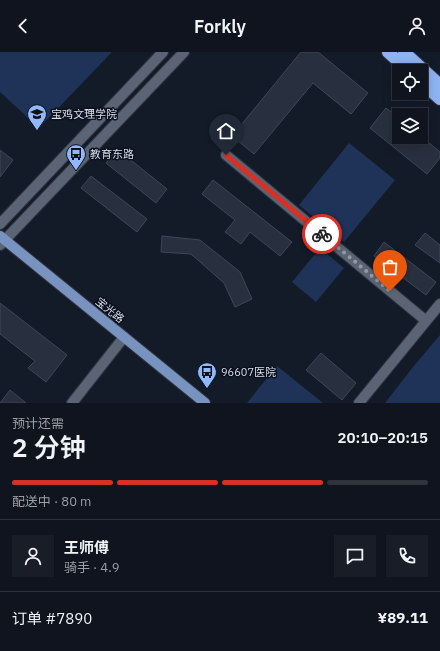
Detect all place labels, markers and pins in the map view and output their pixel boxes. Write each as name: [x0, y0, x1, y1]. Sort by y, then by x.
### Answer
school or university icon: 宝鸡文理学院: [26, 103, 48, 131]
place label: 宝鸡文理学院: [51, 107, 117, 121]
pin: [209, 114, 243, 155]
bus stop icon: 教育东路: [65, 143, 87, 171]
place label: 教育东路: [90, 147, 134, 161]
pin: [373, 250, 407, 291]
bus stop icon: 96607医院: [196, 361, 218, 389]
place label: 96607医院: [221, 365, 276, 379]

